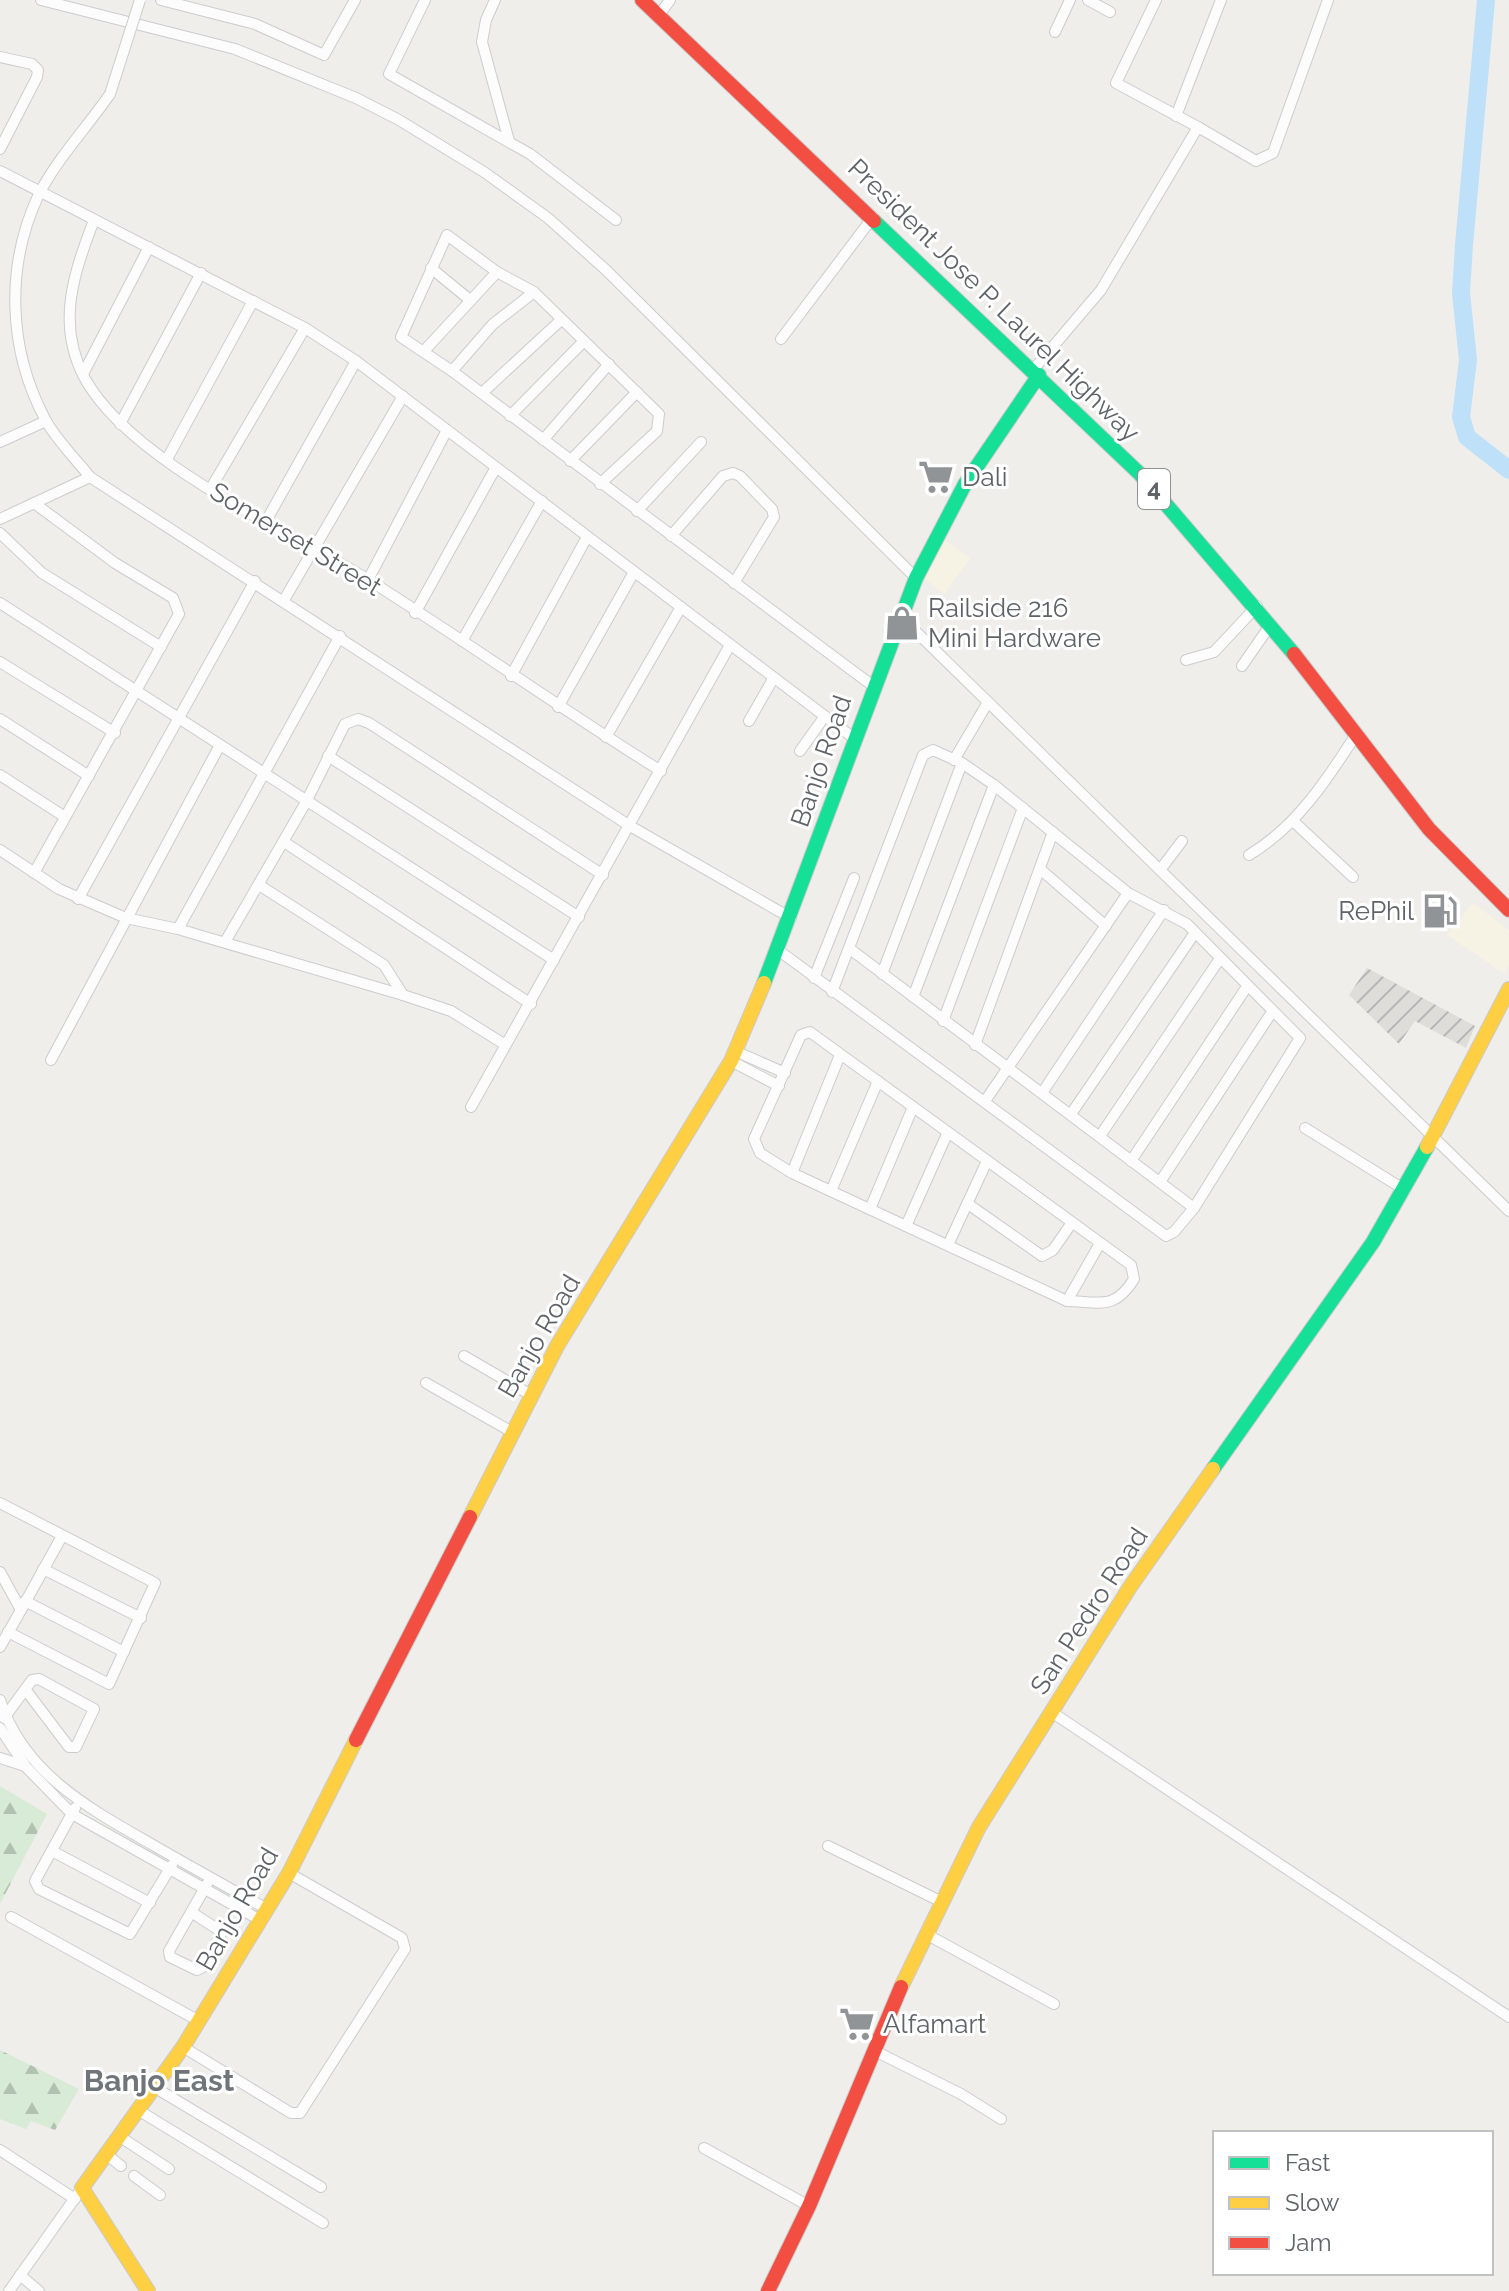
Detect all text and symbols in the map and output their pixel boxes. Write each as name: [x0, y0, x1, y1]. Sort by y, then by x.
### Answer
street label: President Jose P. Laurel Highway: [842, 153, 1146, 447]
supermarket icon: Dali: [917, 458, 955, 496]
place label: Dali: [962, 462, 1007, 492]
road number: 4: [1138, 469, 1170, 509]
street label: Somerset Street: [205, 476, 387, 602]
place label: Railside 216 Mini Hardware: [928, 593, 1101, 653]
shop icon: Railside 216 Mini Hardware: [883, 604, 921, 642]
street label: Banjo Road: [785, 691, 857, 831]
fuel station icon: RePhil: [1421, 892, 1459, 930]
place label: RePhil: [1338, 896, 1415, 926]
street label: Banjo Road: [492, 1269, 586, 1403]
street label: San Pedro Road: [1024, 1522, 1154, 1700]
street label: Banjo Road: [190, 1842, 284, 1976]
supermarket icon: Alfamart: [838, 2005, 876, 2043]
place label: Alfamart: [883, 2009, 987, 2039]
district label: Banjo East: [84, 2063, 235, 2098]
legend: [1213, 2131, 1493, 2275]
text: Fast: [1285, 2148, 1330, 2177]
text: Slow: [1285, 2188, 1340, 2217]
text: Jam: [1285, 2228, 1331, 2257]

